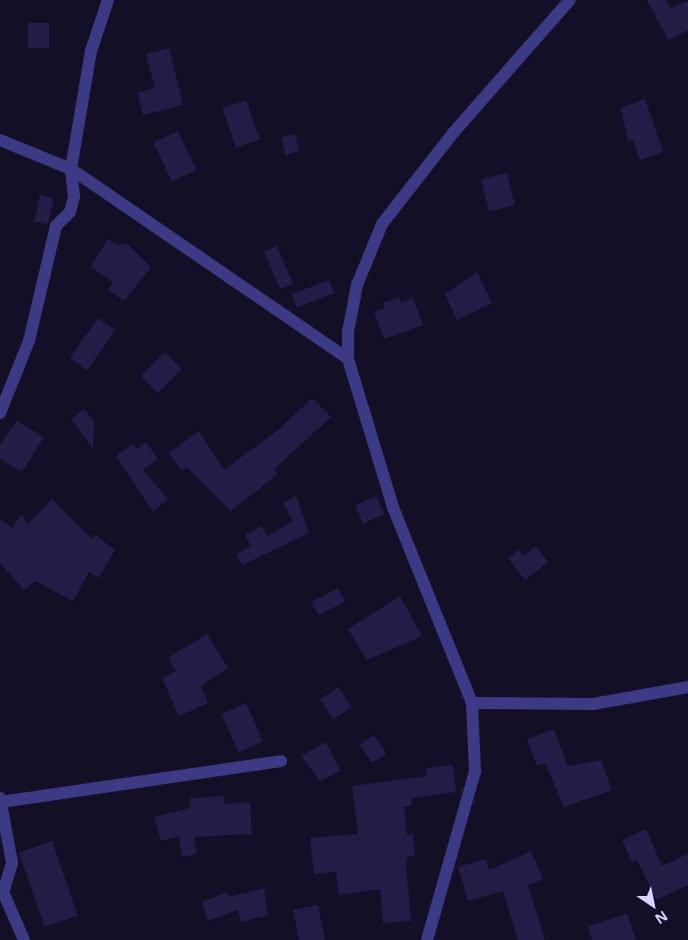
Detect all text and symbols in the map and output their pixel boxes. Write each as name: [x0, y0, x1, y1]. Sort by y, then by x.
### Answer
north arrow: [628, 880, 678, 930]
text: N: [652, 907, 672, 929]

